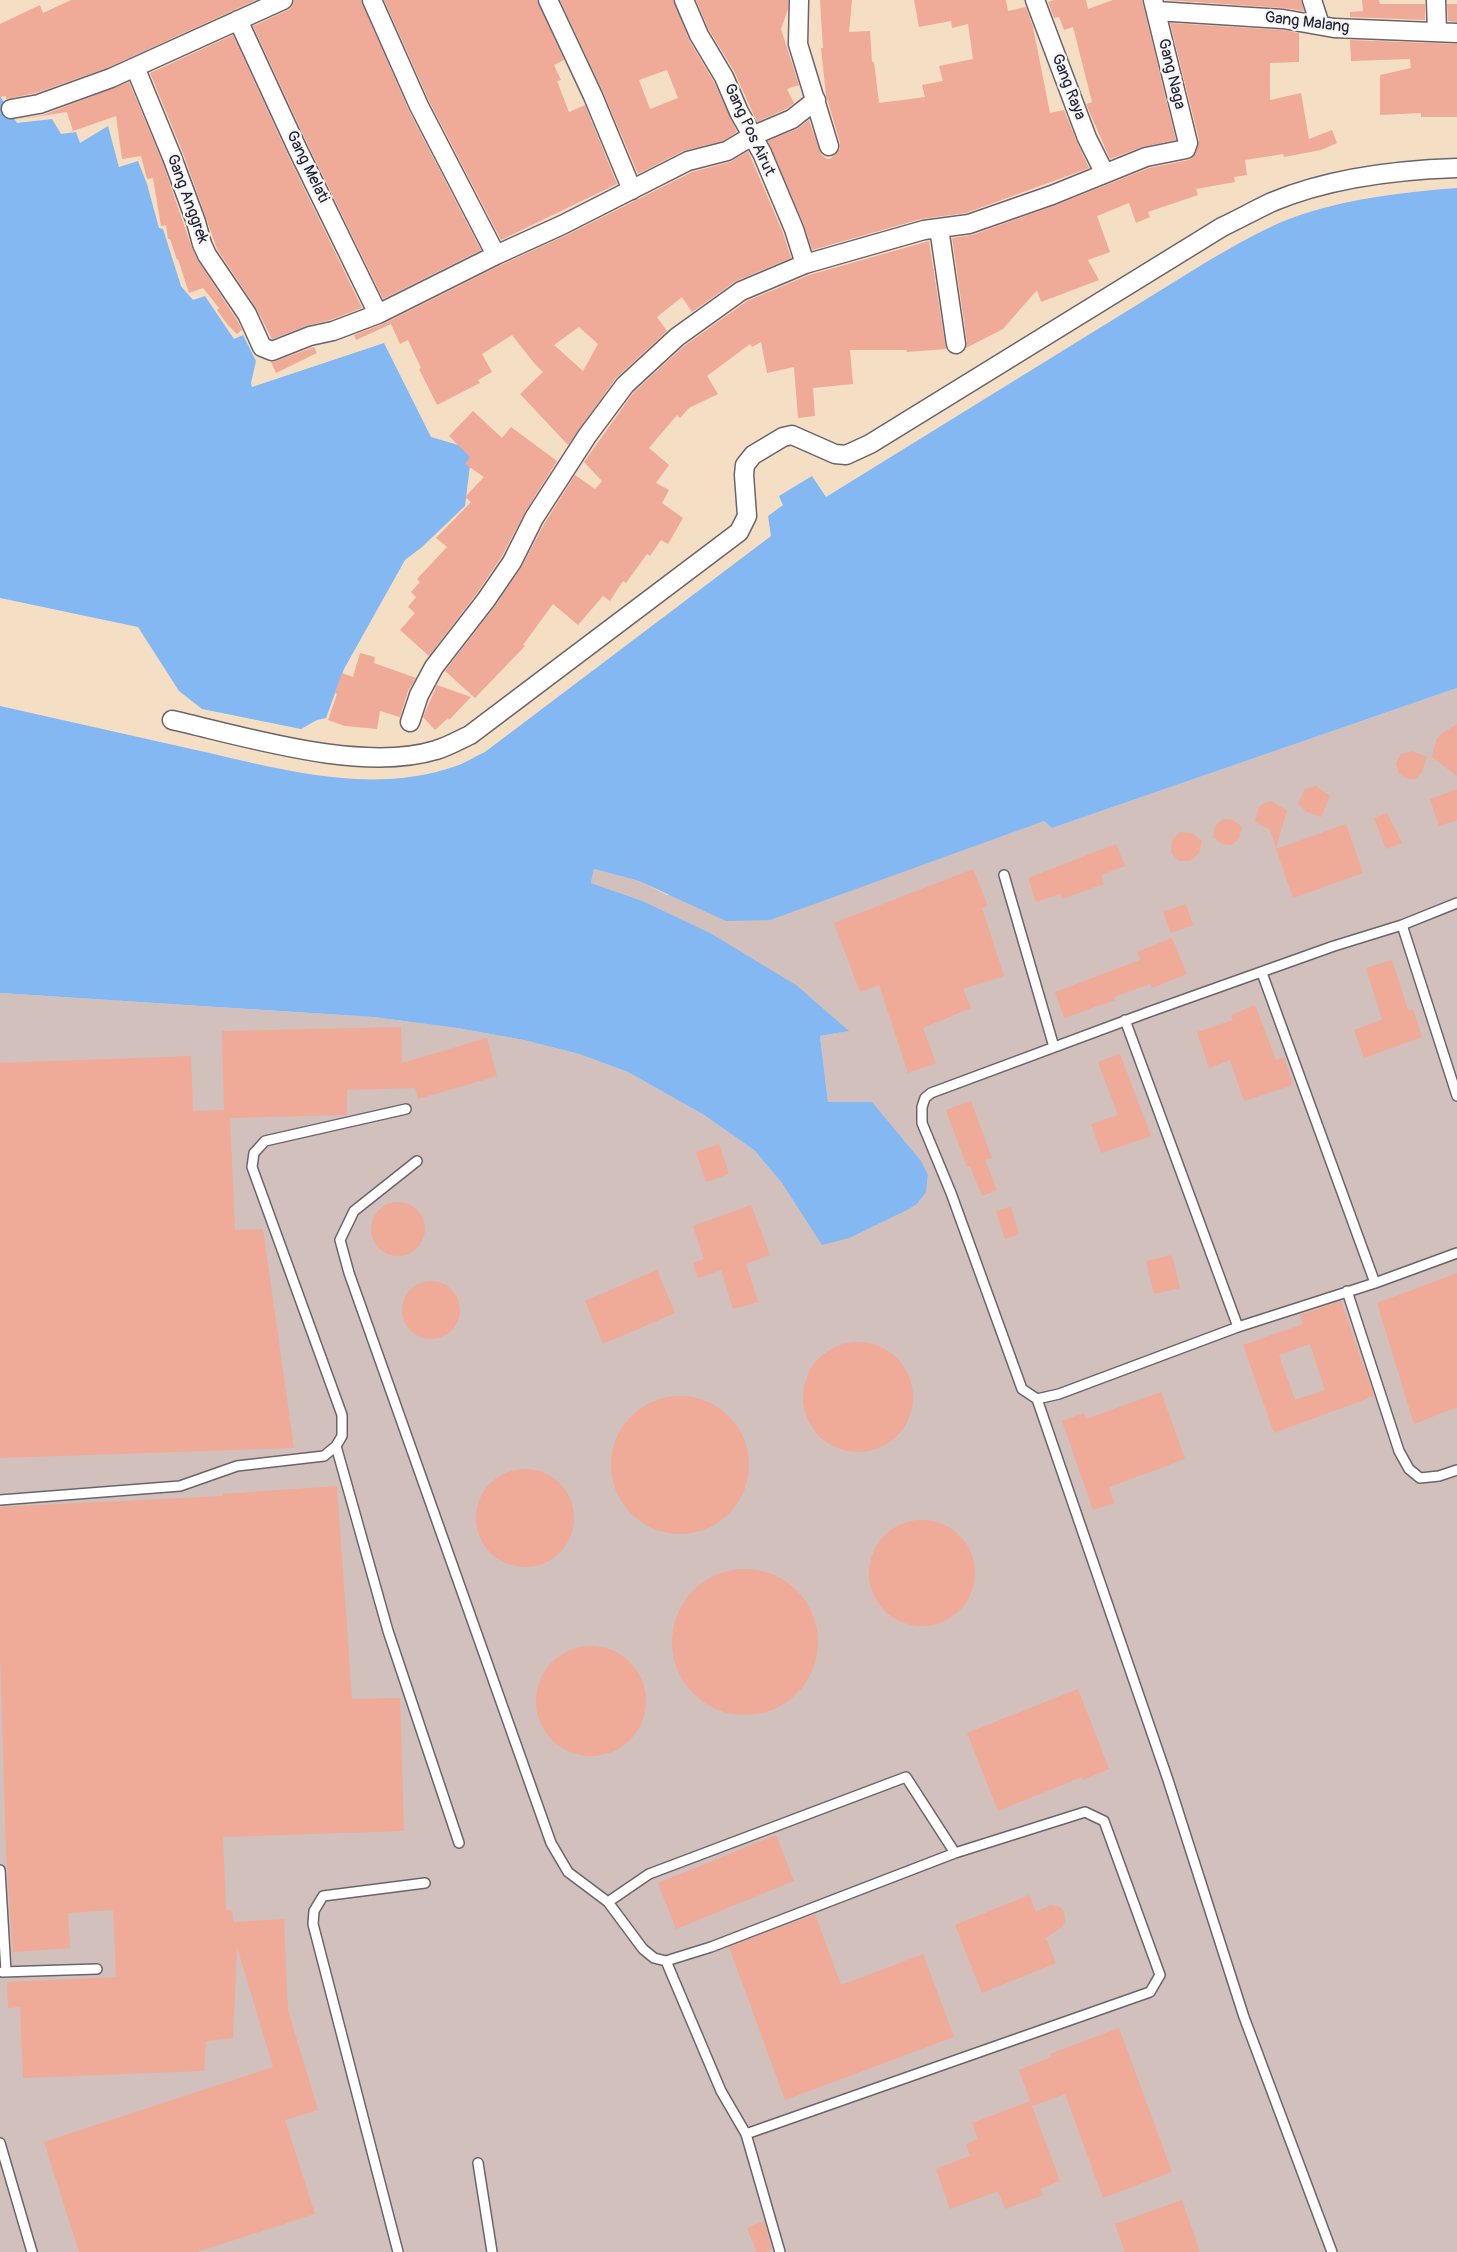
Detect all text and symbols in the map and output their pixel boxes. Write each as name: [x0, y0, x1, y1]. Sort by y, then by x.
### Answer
street label: Gang Malang: [1264, 8, 1350, 38]
street label: Gang Naga: [1153, 37, 1189, 111]
street label: Gang Raya: [1047, 51, 1089, 123]
street label: Gang Pos Airut: [719, 81, 779, 179]
street label: Gang Melati: [281, 128, 333, 206]
street label: Gang Anggrek: [162, 152, 212, 246]

